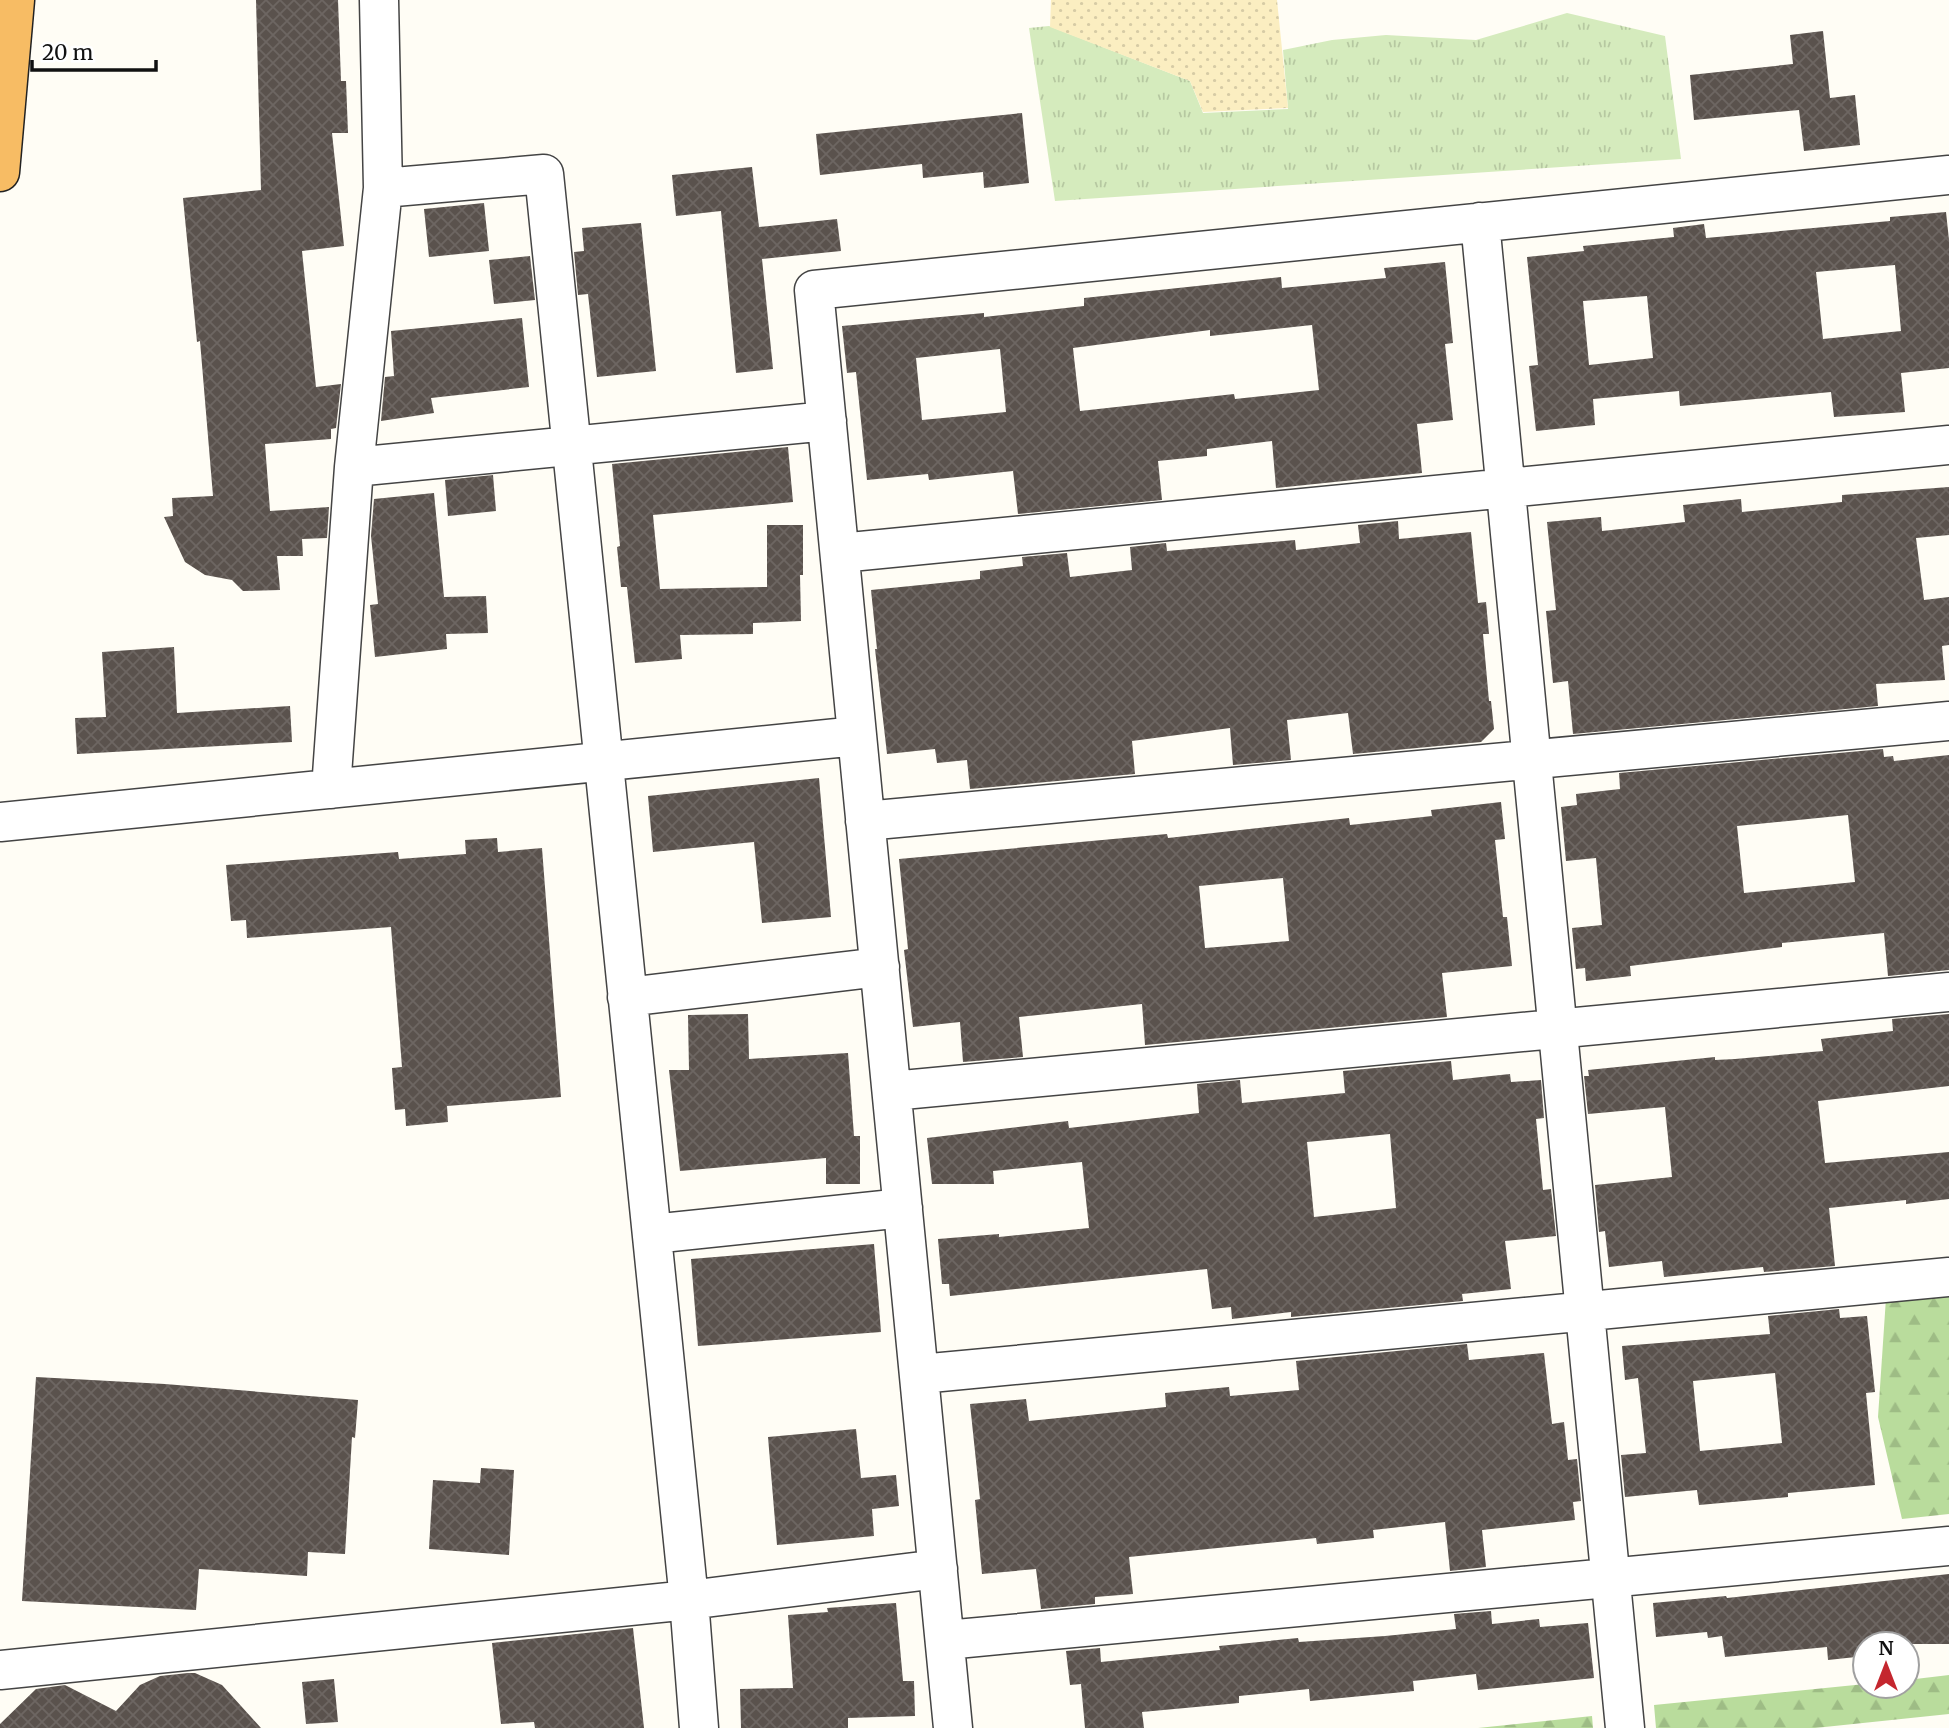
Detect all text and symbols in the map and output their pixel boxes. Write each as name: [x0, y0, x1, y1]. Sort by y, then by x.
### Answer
scale bar: [32, 28, 156, 72]
text: 20 m: [42, 39, 94, 66]
north arrow: [1851, 1630, 1921, 1700]
text: N: [1878, 1636, 1894, 1660]

